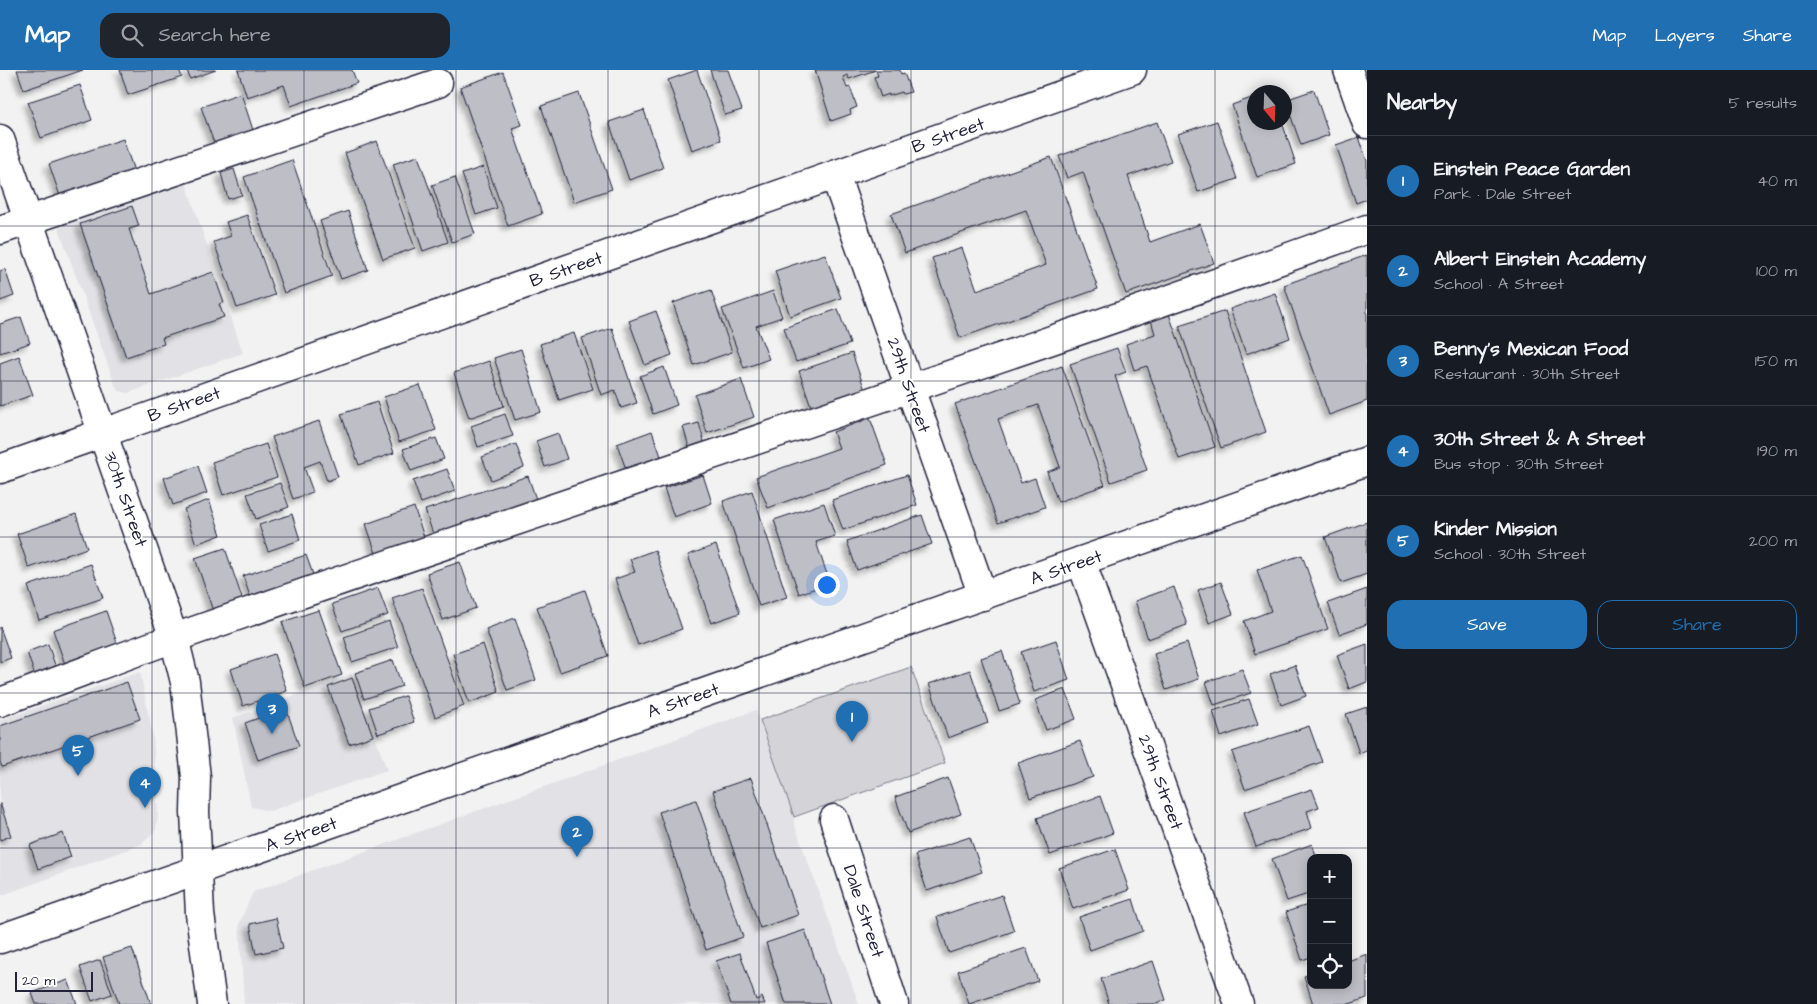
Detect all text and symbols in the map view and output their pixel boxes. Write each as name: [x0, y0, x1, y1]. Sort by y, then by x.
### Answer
search box: [100, 13, 450, 58]
text: Map: [25, 18, 70, 52]
icon: search: [118, 21, 146, 49]
text: Search here: [158, 22, 271, 49]
text: Map: [1592, 23, 1626, 48]
text: Layers: [1654, 23, 1715, 48]
text: Share: [1743, 23, 1792, 48]
north arrow: [1247, 85, 1292, 130]
text: Nearby: [1387, 88, 1457, 117]
text: 5 results: [1729, 92, 1797, 114]
street label: B Street: [908, 111, 989, 160]
text: Einstein Peace Garden: [1434, 156, 1630, 183]
text: 1: [1402, 170, 1404, 192]
text: 40 m: [1757, 170, 1797, 192]
text: Park · Dale Street: [1434, 183, 1572, 205]
street label: B Street: [526, 245, 607, 294]
text: Albert Einstein Academy: [1434, 246, 1646, 273]
text: 2: [1398, 260, 1408, 282]
text: 100 m: [1756, 260, 1797, 282]
text: School · A Street: [1434, 273, 1564, 295]
street label: 29th Street: [881, 334, 937, 437]
text: Benny's Mexican Food: [1434, 336, 1628, 363]
text: 3: [1399, 350, 1407, 372]
text: 150 m: [1755, 350, 1797, 372]
text: Restaurant · 30th Street: [1434, 363, 1620, 385]
street label: B Street: [144, 380, 225, 429]
text: 30th Street & A Street: [1434, 426, 1645, 453]
text: 4: [1398, 440, 1408, 462]
text: 190 m: [1757, 440, 1797, 462]
street label: 30th Street: [98, 448, 154, 551]
text: Bus stop · 30th Street: [1434, 453, 1604, 475]
text: Kinder Mission: [1434, 516, 1557, 543]
text: 5: [1397, 530, 1409, 552]
text: 200 m: [1749, 530, 1797, 552]
street label: A Street: [1027, 543, 1106, 591]
text: School · 30th Street: [1434, 543, 1586, 565]
your location: [814, 572, 840, 598]
button: Save: [1387, 600, 1587, 649]
button: Share: [1597, 600, 1797, 649]
street label: A Street: [644, 676, 723, 724]
pin: 3: [256, 693, 288, 734]
pin: 1: [836, 701, 868, 742]
street label: 29th Street: [1132, 731, 1190, 834]
pin: 5: [62, 735, 94, 776]
pin: 4: [129, 767, 161, 808]
street label: A Street: [262, 810, 341, 858]
pin: 2: [561, 816, 593, 857]
map controls: [1307, 854, 1352, 989]
button: +: [1307, 854, 1352, 899]
street label: Dale Street: [837, 862, 890, 961]
button: −: [1307, 899, 1352, 944]
button: locate: [1307, 944, 1352, 989]
scale bar: [15, 969, 92, 992]
text: 20 m: [22, 971, 55, 991]

